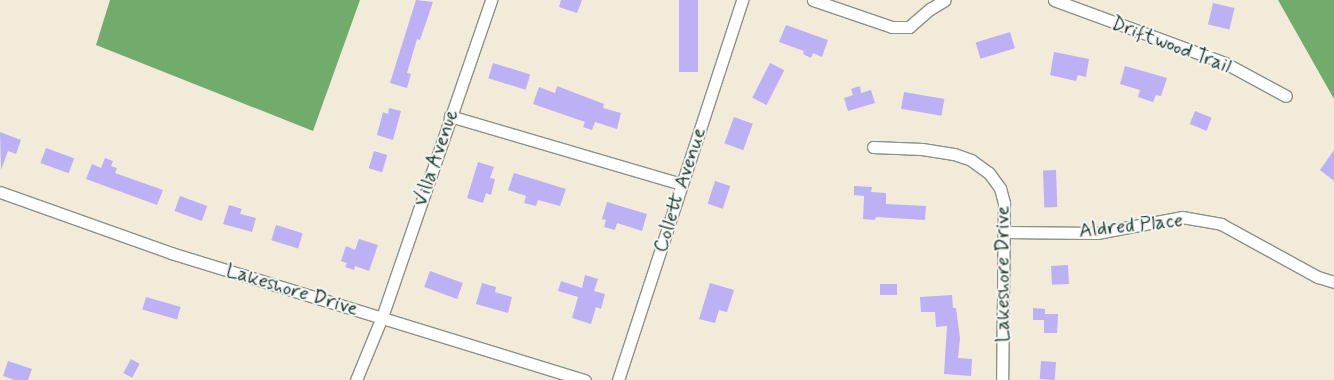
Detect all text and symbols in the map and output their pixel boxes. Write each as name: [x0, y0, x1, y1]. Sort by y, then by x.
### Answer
street label: Driftwood Trail: [1108, 11, 1234, 79]
street label: Villa Avenue: [408, 105, 464, 211]
street label: Collett Avenue: [649, 125, 711, 255]
street label: Lakeshore Drive: [991, 207, 1015, 341]
street label: Aldred Place: [1078, 209, 1184, 243]
street label: Lakeshore Drive: [224, 259, 360, 321]

